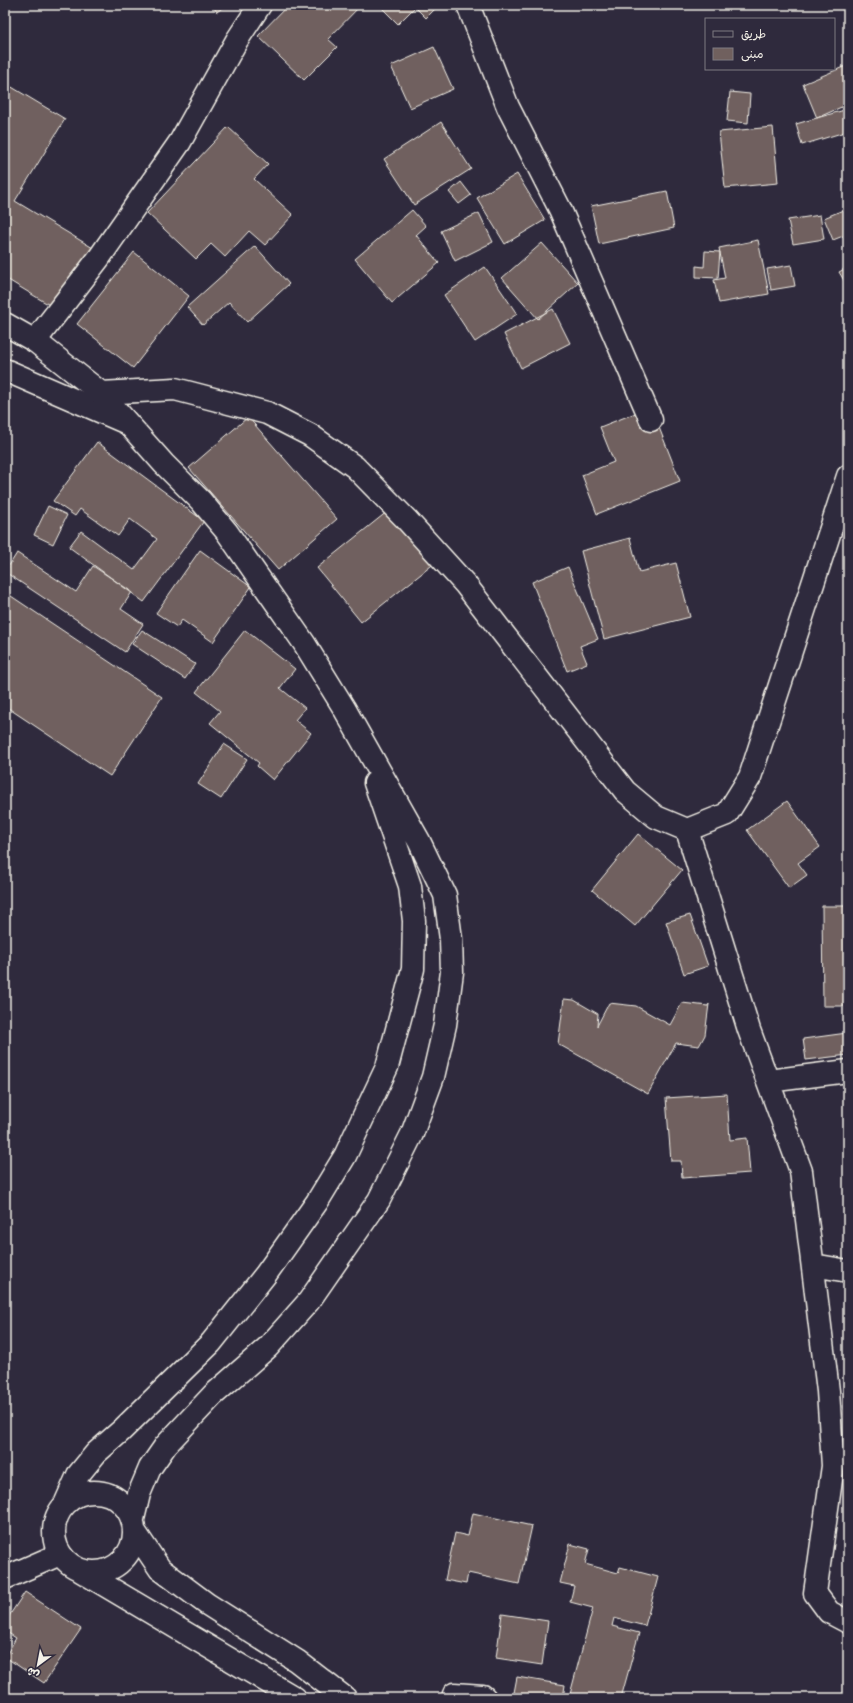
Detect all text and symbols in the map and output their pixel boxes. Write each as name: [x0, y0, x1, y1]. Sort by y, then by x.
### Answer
legend: [705, 18, 835, 70]
text: طريق: [741, 25, 766, 42]
text: مبنى: [741, 45, 764, 62]
north arrow: [18, 1645, 58, 1685]
text: ش: [24, 1664, 42, 1683]

